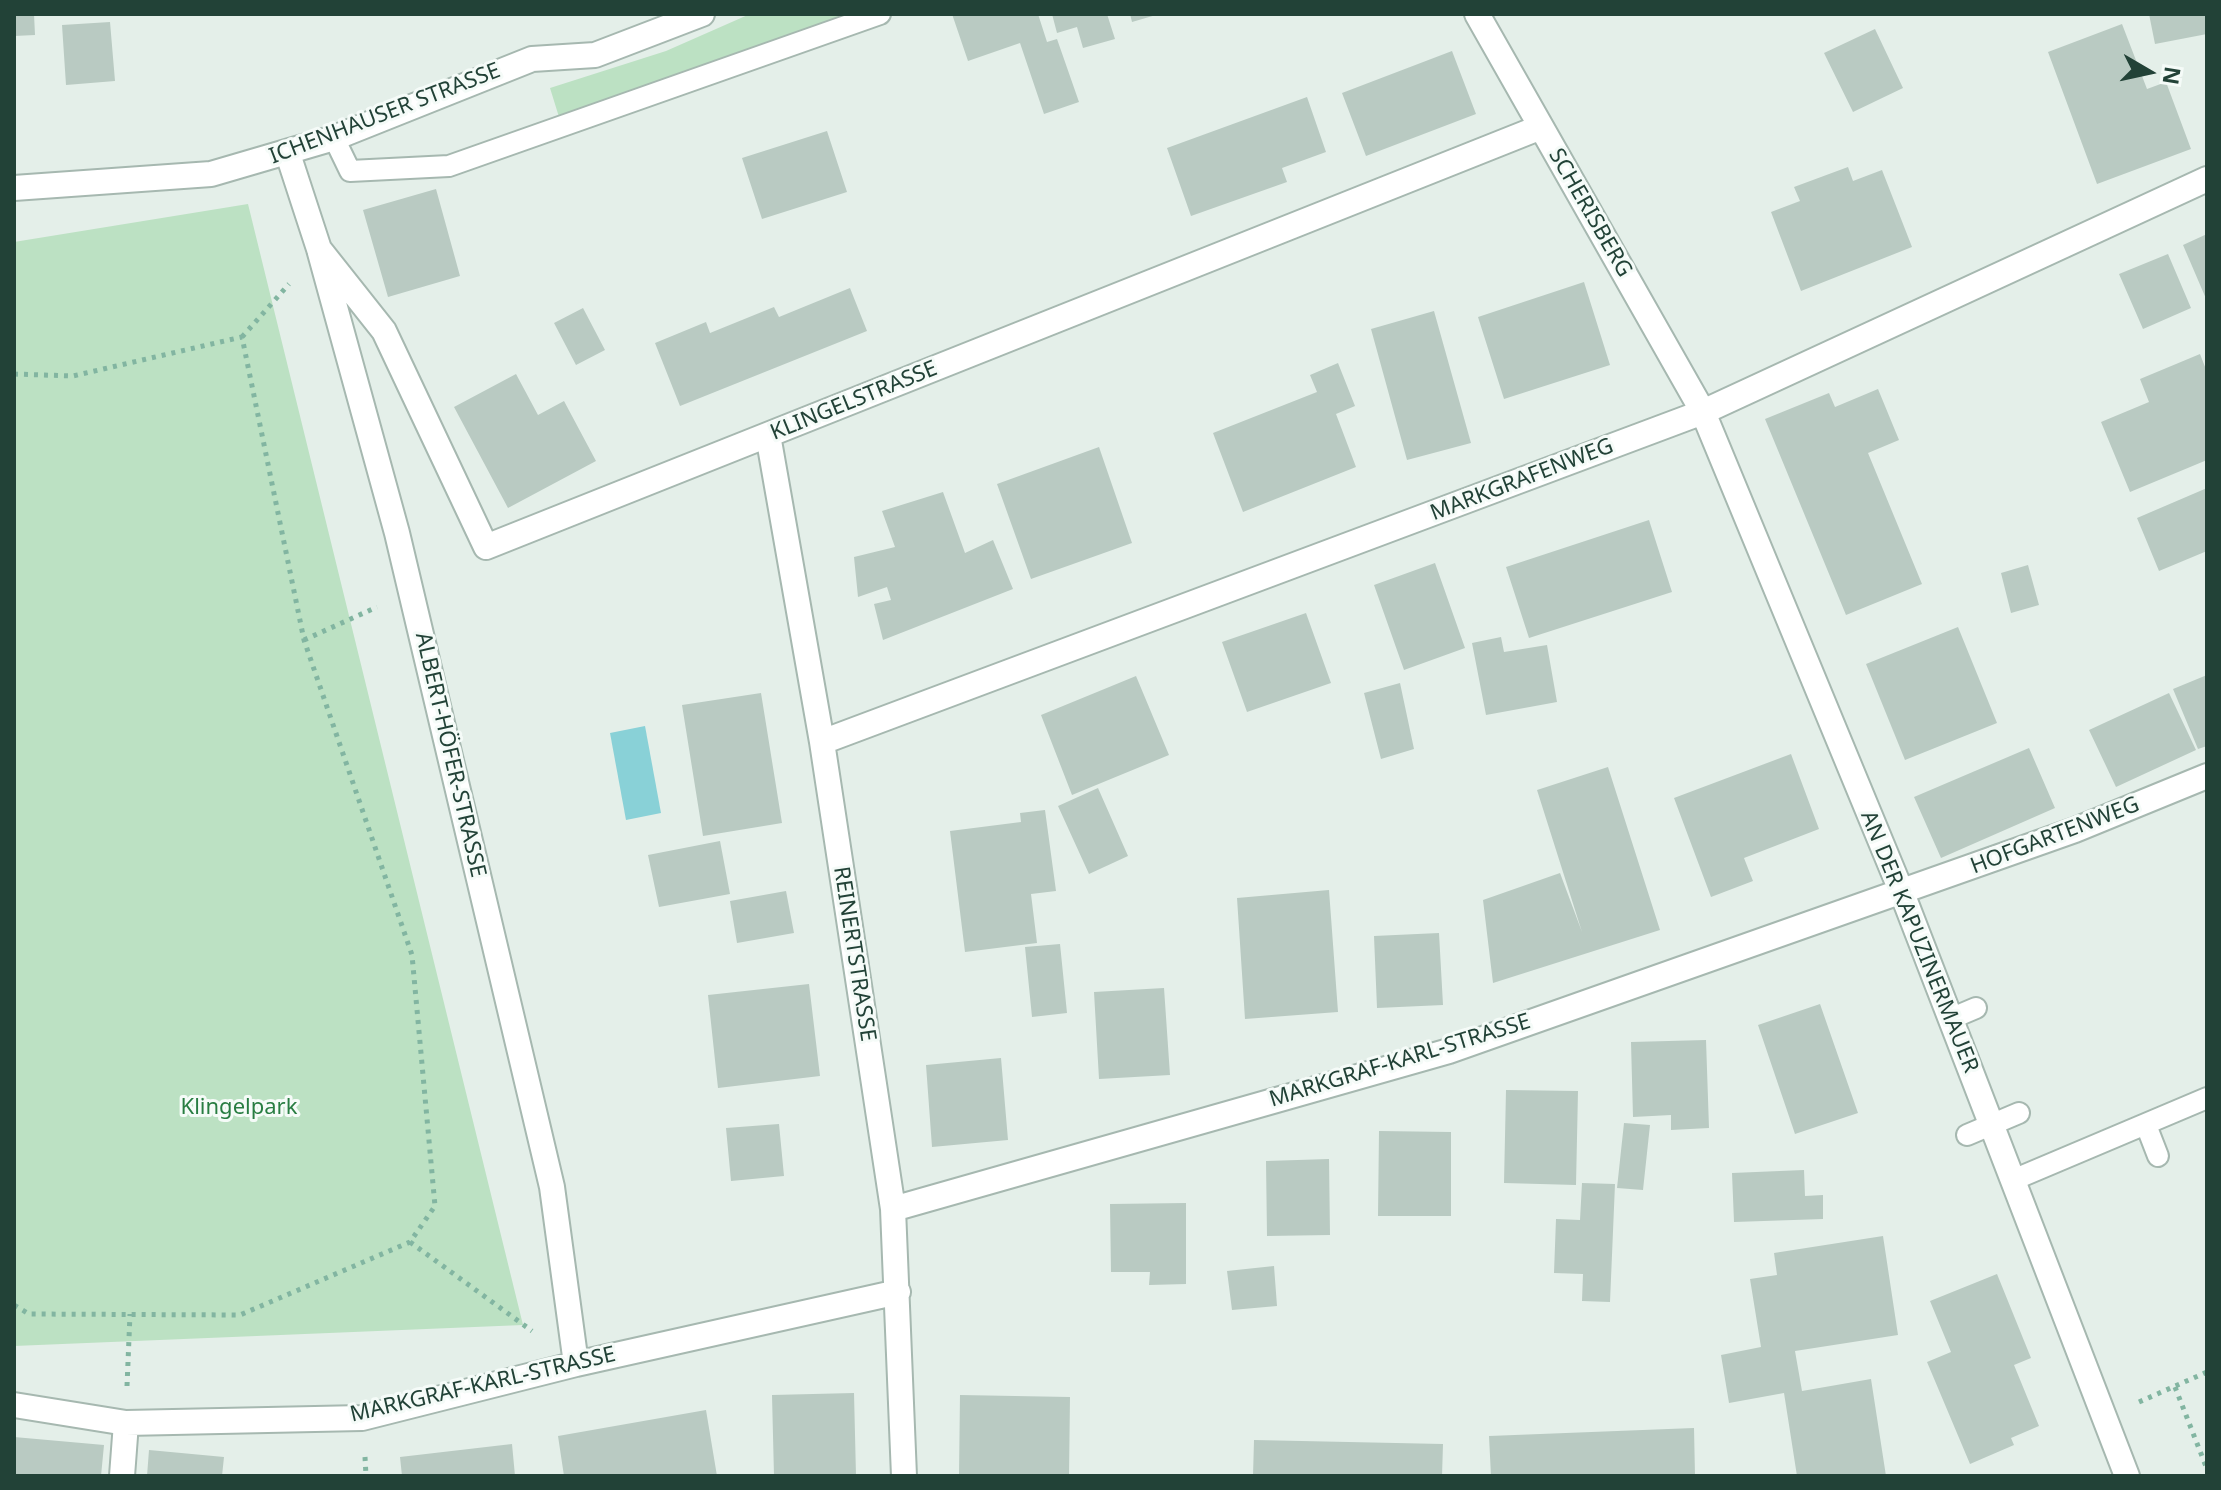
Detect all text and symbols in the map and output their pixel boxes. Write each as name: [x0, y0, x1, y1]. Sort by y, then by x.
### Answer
north arrow: [2109, 32, 2189, 112]
street label: ICHENHAUSER STRASSE: [266, 58, 504, 170]
text: N: [2156, 65, 2189, 87]
street label: SCHERISBERG: [1543, 144, 1637, 282]
street label: KLINGELSTRASSE: [767, 356, 941, 446]
street label: MARKGRAFENWEG: [1427, 433, 1617, 527]
street label: ALBERT-HÖFER-STRASSE: [409, 630, 491, 880]
street label: HOFGARTENWEG: [1967, 792, 2143, 880]
street label: AN DER KAPUZINERMAUER: [1854, 807, 1984, 1077]
street label: REINERTSTRASSE: [827, 865, 881, 1043]
street label: MARKGRAF-KARL-STRASSE: [1266, 1009, 1534, 1113]
park label: Klingelpark: [181, 1095, 297, 1121]
street label: MARKGRAF-KARL-STRASSE: [348, 1342, 618, 1428]

